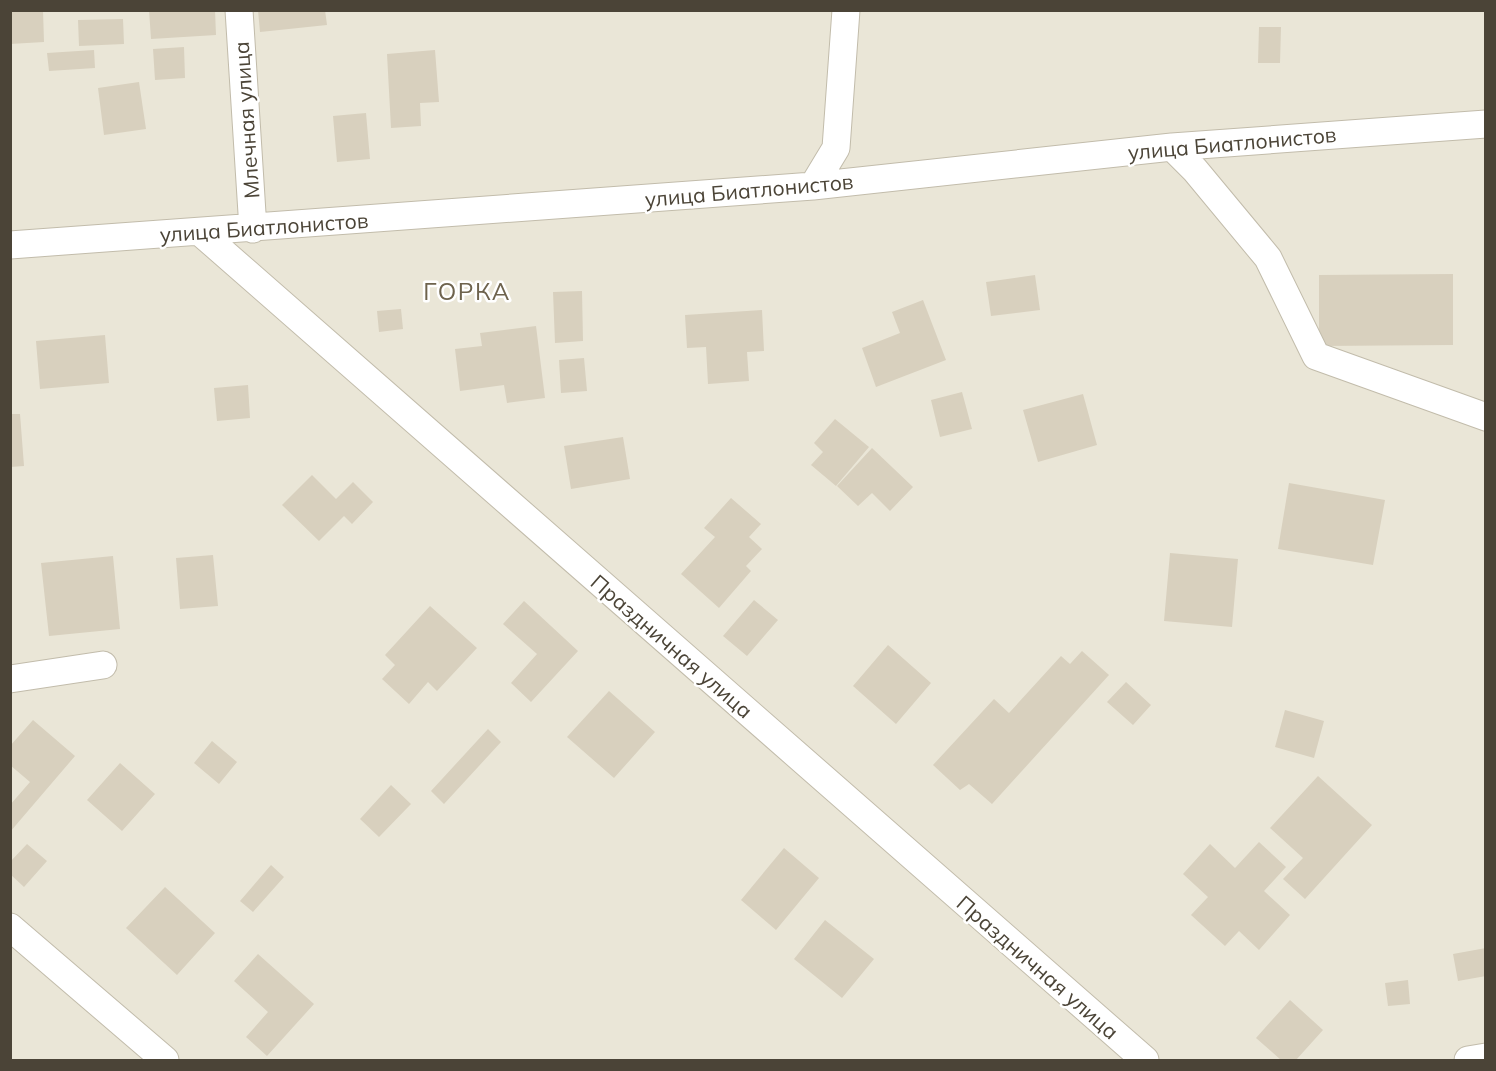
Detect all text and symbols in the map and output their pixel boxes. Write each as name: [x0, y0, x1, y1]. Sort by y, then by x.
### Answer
street label: Млечная улица: [228, 41, 264, 199]
street label: улица Биатлонистов: [1127, 121, 1337, 165]
street label: улица Биатлонистов: [644, 168, 854, 212]
street label: улица Биатлонистов: [159, 207, 369, 247]
district label: ГОРКА: [423, 276, 511, 306]
street label: Праздничная улица: [586, 569, 758, 723]
street label: Праздничная улица: [952, 890, 1124, 1044]

